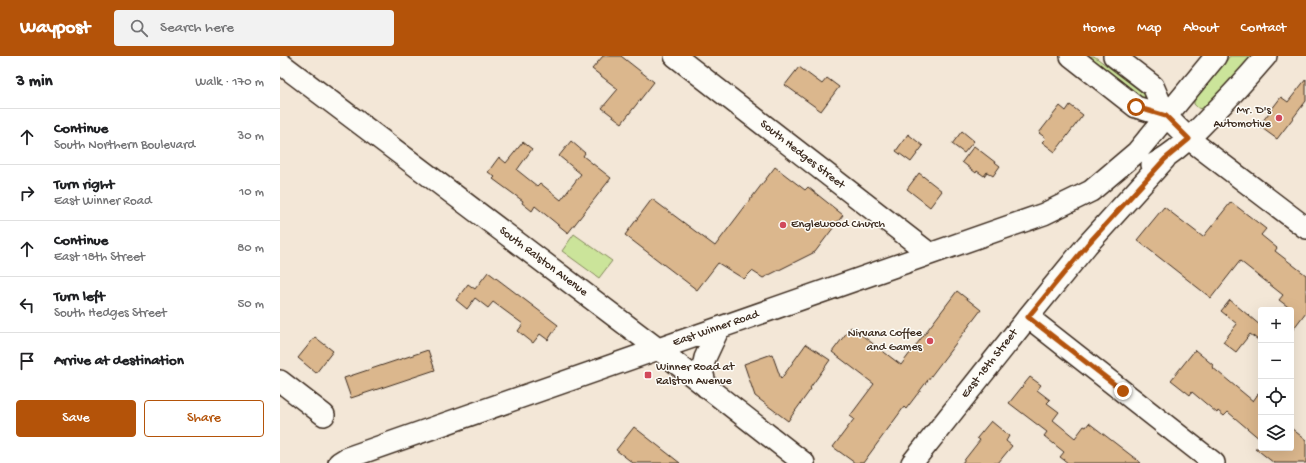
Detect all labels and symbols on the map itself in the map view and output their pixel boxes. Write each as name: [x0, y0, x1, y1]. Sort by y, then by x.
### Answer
route start: [1127, 98, 1145, 116]
place label: Mr. D's Automotive: [1213, 104, 1272, 132]
marker: Mr. D's Automotive: [1274, 113, 1284, 123]
street label: South Hedges Street: [757, 117, 848, 193]
place label: Englewood Church: [791, 218, 885, 232]
marker: Englewood Church: [778, 220, 788, 230]
street label: South Ralston Avenue: [496, 224, 591, 300]
street label: East Winner Road: [671, 307, 762, 350]
street label: East 18th Street: [959, 326, 1022, 401]
place label: Nirvana Coffee and Games: [848, 327, 923, 355]
marker: Nirvana Coffee and Games: [925, 336, 935, 346]
place label: Winner Road at Ralston Avenue: [656, 361, 735, 389]
marker: Winner Road at Ralston Avenue: [643, 370, 653, 380]
route end: [1114, 382, 1132, 400]

